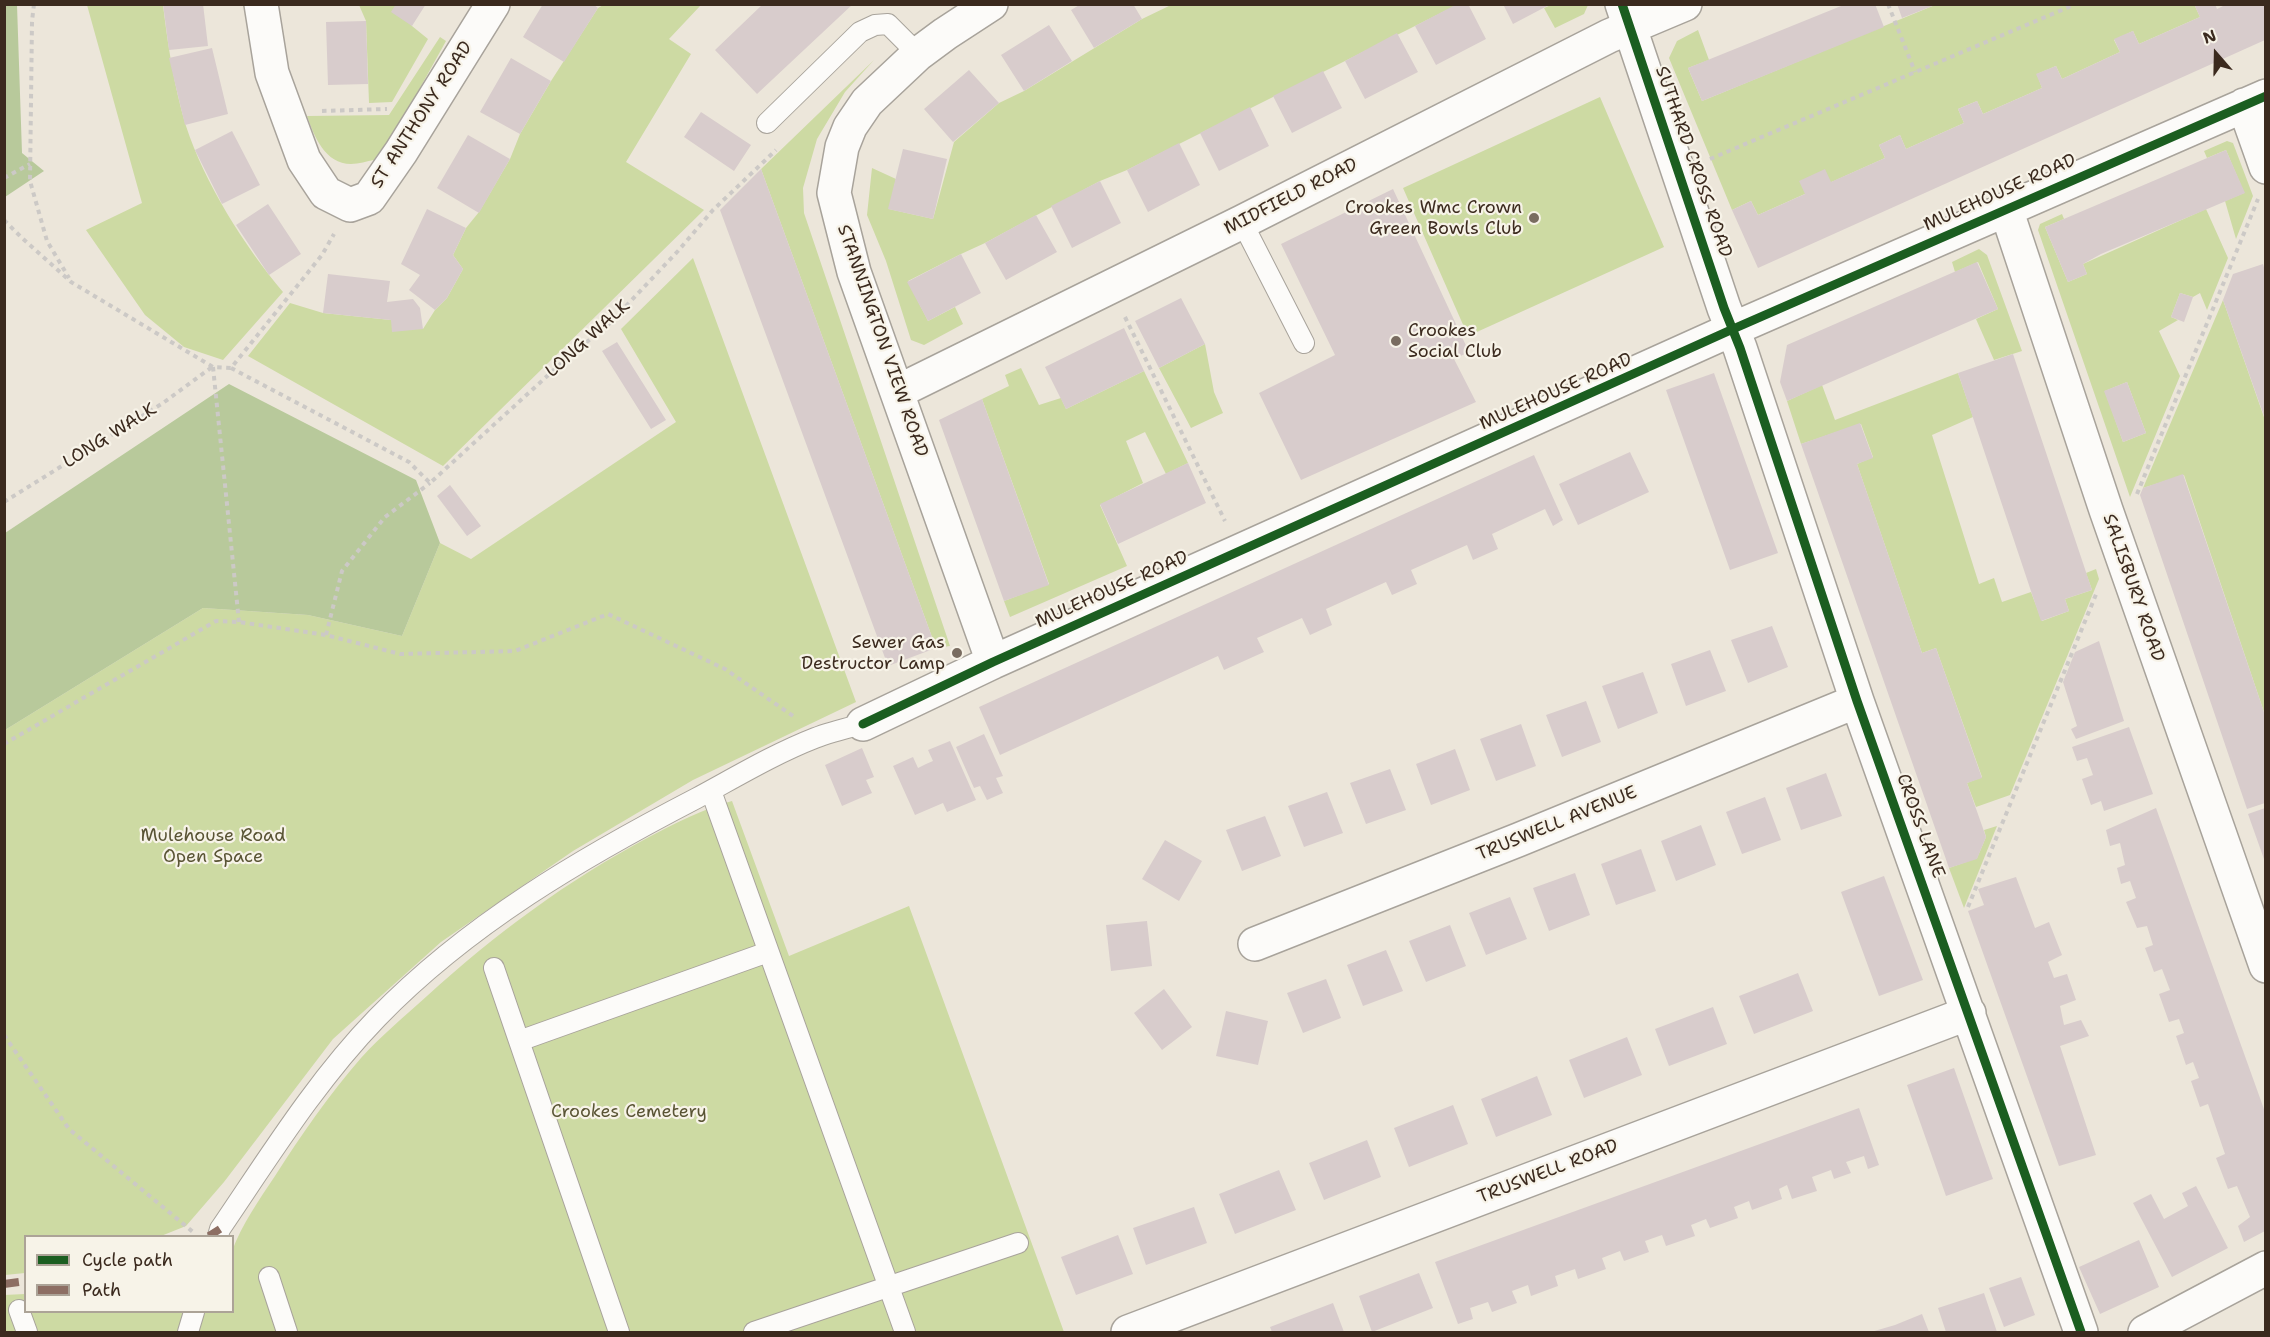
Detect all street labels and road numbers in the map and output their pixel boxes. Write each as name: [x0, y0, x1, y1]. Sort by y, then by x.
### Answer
street label: ST ANTHONY ROAD: [366, 38, 478, 192]
street label: SUTHARD CROSS ROAD: [1650, 64, 1736, 260]
street label: MULEHOUSE ROAD: [1920, 150, 2080, 236]
street label: MIDFIELD ROAD: [1221, 154, 1361, 240]
street label: STANNINGTON VIEW ROAD: [832, 222, 932, 460]
street label: LONG WALK: [541, 295, 635, 383]
street label: MULEHOUSE ROAD: [1476, 349, 1636, 435]
street label: LONG WALK: [59, 399, 161, 473]
street label: SALISBURY ROAD: [2098, 511, 2168, 665]
street label: MULEHOUSE ROAD: [1032, 547, 1192, 633]
street label: CROSS LANE: [1891, 771, 1949, 881]
street label: TRUSWELL AVENUE: [1474, 782, 1640, 866]
street label: TRUSWELL ROAD: [1475, 1135, 1621, 1209]

